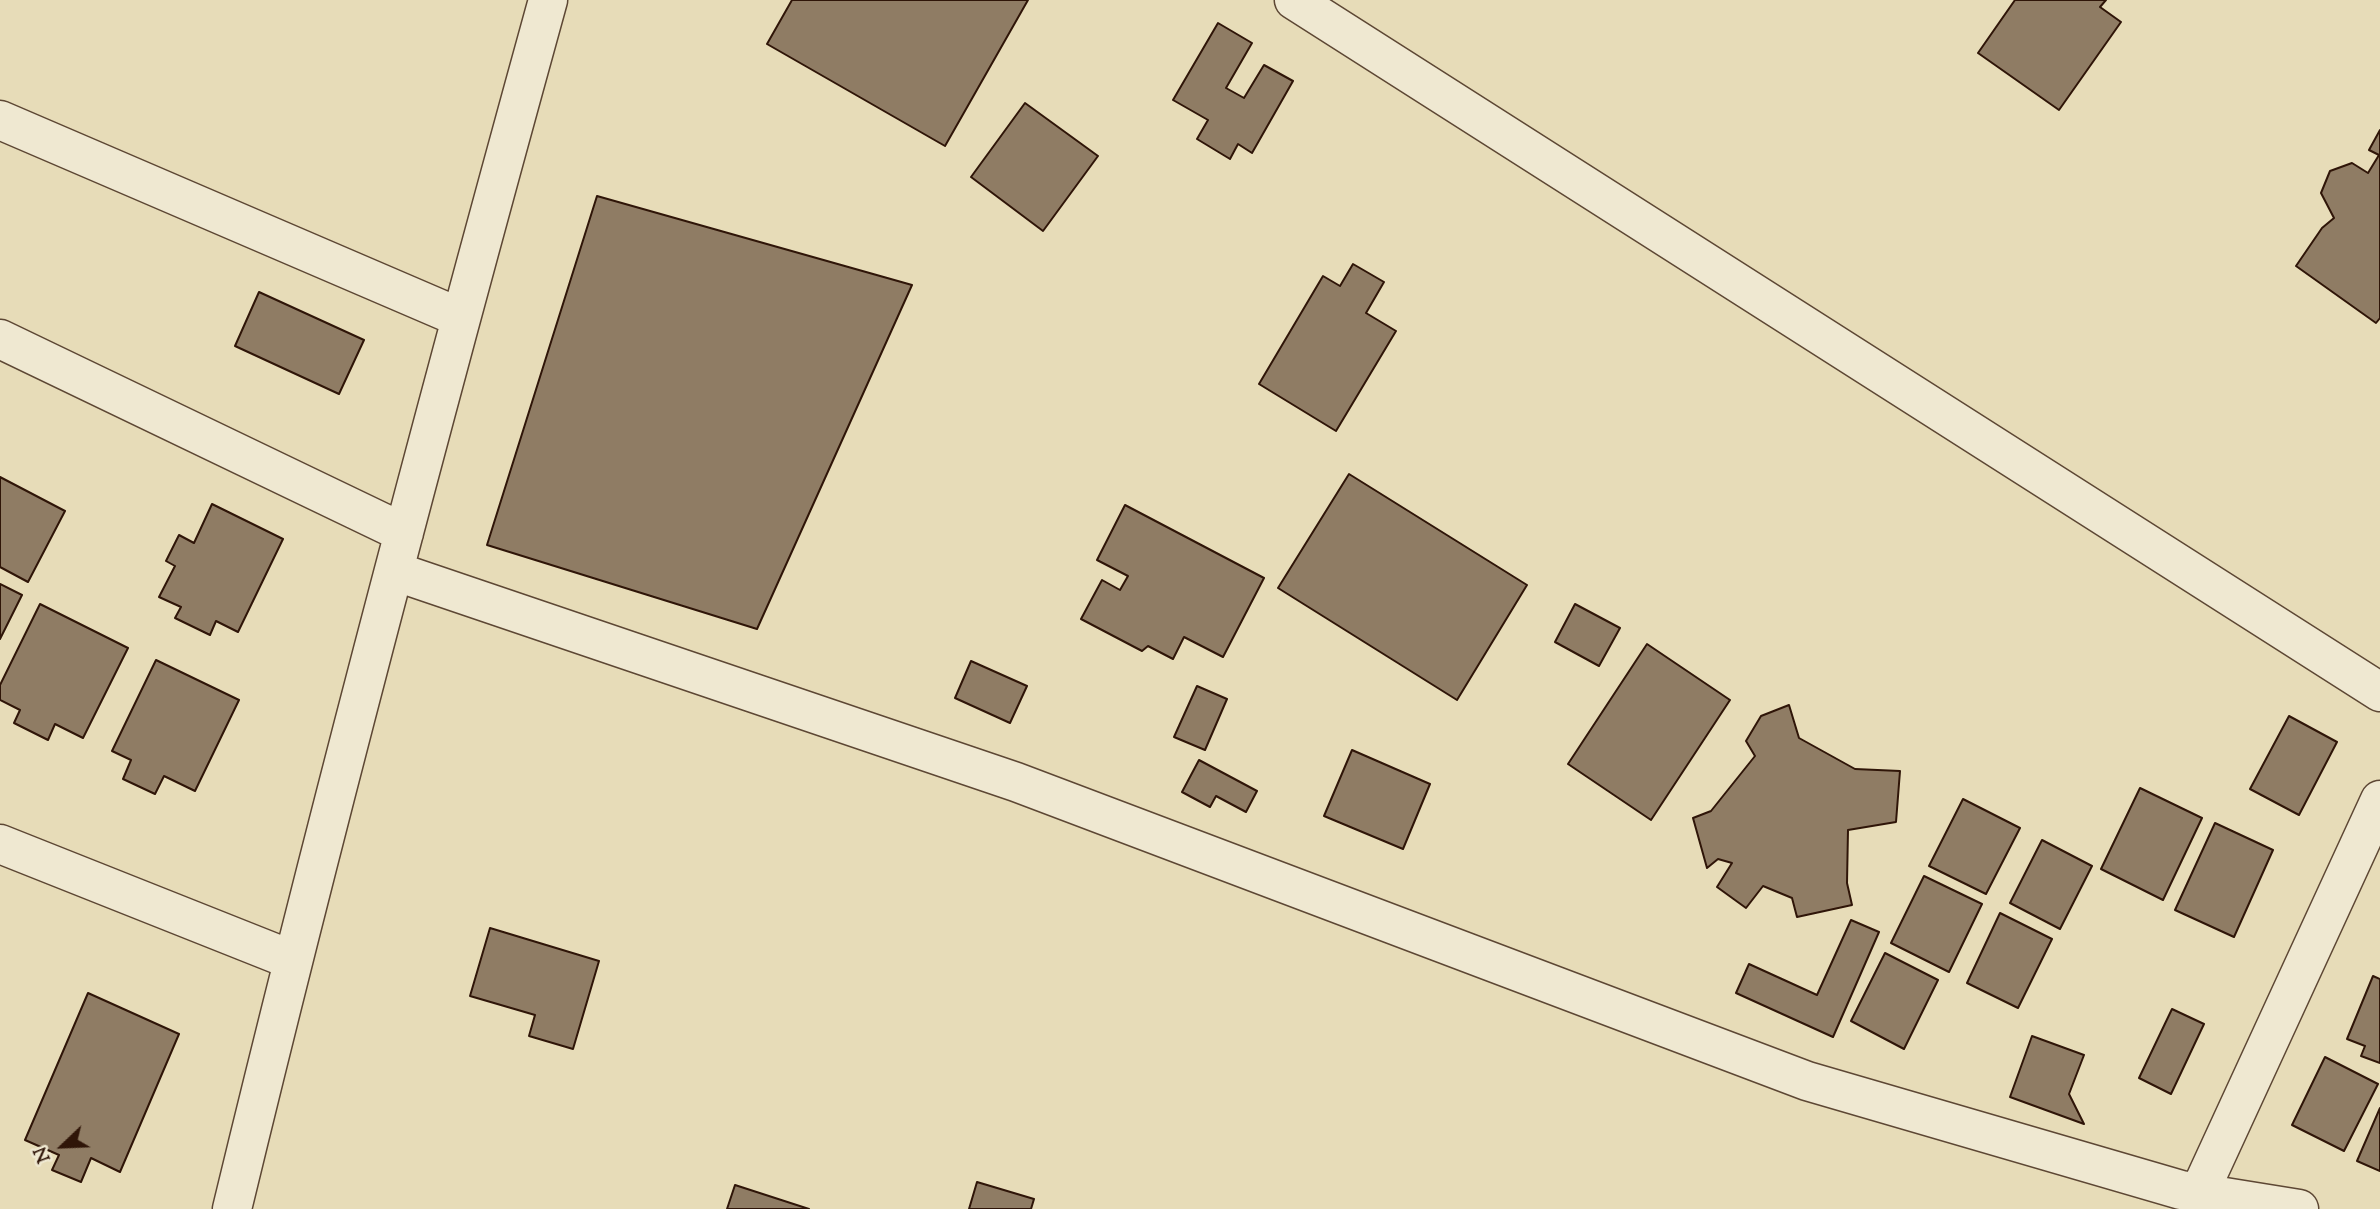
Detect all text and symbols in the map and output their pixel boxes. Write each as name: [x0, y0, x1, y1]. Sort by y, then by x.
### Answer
north arrow: [28, 1111, 98, 1181]
text: N: [28, 1142, 59, 1167]

